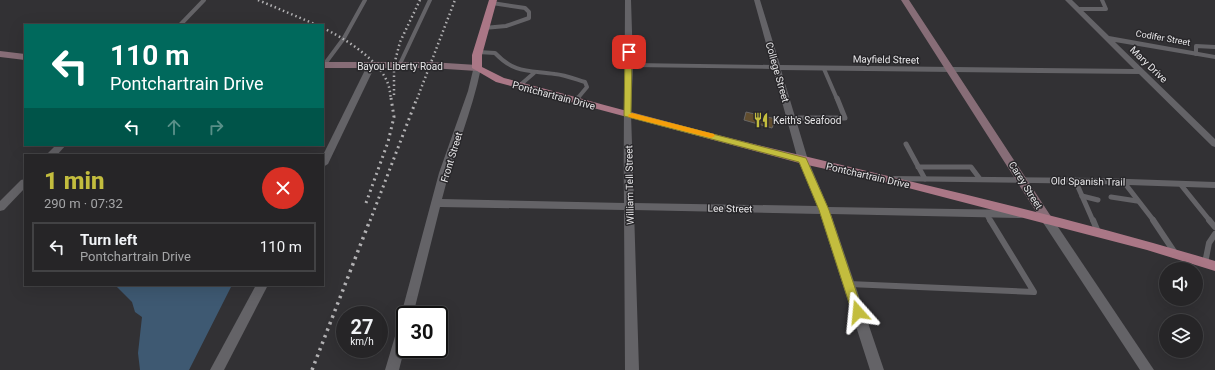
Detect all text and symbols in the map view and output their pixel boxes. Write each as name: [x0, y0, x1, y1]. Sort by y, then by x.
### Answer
street label: Codifer Street: [1135, 28, 1191, 48]
pin: [612, 35, 646, 69]
text: 110 m: [110, 39, 189, 72]
icon: left: [44, 40, 96, 92]
icon: arrive: [618, 41, 640, 63]
street label: College Street: [764, 41, 791, 104]
street label: Mary Drive: [1128, 44, 1169, 85]
street label: Mayfield Street: [853, 53, 919, 66]
street label: Bayou Liberty Road: [357, 61, 443, 72]
text: Pontchartrain Drive: [110, 73, 264, 94]
street label: Pontchartrain Drive: [511, 79, 597, 112]
restaurant icon: Keith's Seafood: [752, 111, 770, 129]
place label: Keith's Seafood: [773, 115, 841, 126]
icon: left: [121, 116, 143, 138]
icon: ahead: [163, 116, 185, 138]
icon: right: [205, 116, 227, 138]
street label: Front Street: [439, 131, 464, 184]
street label: William Tell Street: [623, 145, 636, 225]
street label: Carey Street: [1007, 159, 1045, 211]
street label: Pontchartrain Drive: [825, 161, 911, 190]
text: 1 min: [44, 167, 105, 195]
button: close: [262, 167, 304, 209]
street label: Old Spanish Trail: [1051, 175, 1125, 188]
text: 290 m · 07:32: [44, 196, 123, 211]
street label: Lee Street: [707, 203, 753, 214]
text: Turn left: [80, 231, 137, 249]
icon: left: [46, 236, 68, 258]
text: 110 m: [260, 238, 302, 256]
text: Pontchartrain Drive: [80, 249, 191, 264]
map controls: [1159, 262, 1203, 358]
button: sound: [1159, 262, 1203, 306]
position arrow: [837, 291, 879, 333]
speed limit sign: 30: [396, 306, 448, 358]
button: layers: [1159, 314, 1203, 358]
text: 27: [351, 315, 373, 339]
text: km/h: [350, 336, 374, 347]

